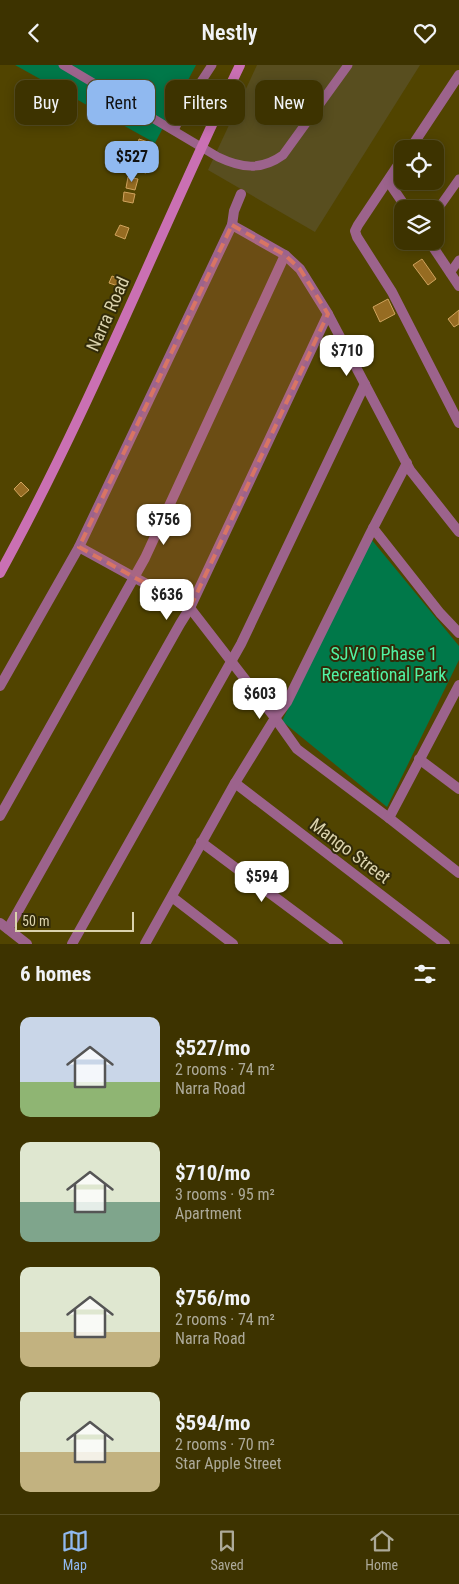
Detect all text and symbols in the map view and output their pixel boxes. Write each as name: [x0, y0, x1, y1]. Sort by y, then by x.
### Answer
icon: back: [20, 19, 48, 47]
icon: heart: [411, 19, 439, 47]
text: Nestly: [202, 20, 257, 45]
chip: Buy: [15, 80, 77, 125]
chip: Rent: [87, 80, 155, 125]
chip: Filters: [165, 80, 245, 125]
chip: New: [255, 80, 323, 125]
map controls: [394, 140, 444, 250]
button: locate: [394, 140, 444, 190]
pin: $527: [102, 141, 162, 183]
text: $527: [116, 147, 148, 166]
button: layers: [394, 200, 444, 250]
street label: Narra Road: [82, 273, 133, 354]
pin: $710: [317, 335, 377, 377]
text: $710: [331, 341, 363, 360]
pin: $756: [134, 503, 194, 546]
text: $756: [148, 510, 180, 529]
pin: $636: [137, 579, 197, 621]
text: $636: [151, 585, 183, 604]
park label: SJV10 Phase 1 Recreational Park: [322, 643, 446, 685]
pin: $603: [230, 677, 290, 720]
text: $603: [244, 684, 276, 703]
street label: Mango Street: [306, 814, 395, 888]
pin: $594: [232, 861, 292, 903]
text: $594: [246, 867, 278, 886]
scale bar: [15, 909, 134, 932]
text: 50 m: [22, 913, 50, 929]
icon: filters: [411, 960, 439, 988]
text: 6 homes: [20, 962, 91, 986]
text: $527/mo: [175, 1036, 250, 1060]
icon: home: [60, 1037, 120, 1097]
text: 2 rooms · 74 m²: [175, 1060, 275, 1079]
text: Narra Road: [175, 1079, 245, 1098]
text: $710/mo: [175, 1161, 250, 1185]
icon: home: [60, 1162, 120, 1222]
text: 3 rooms · 95 m²: [175, 1185, 275, 1204]
text: Apartment: [175, 1204, 242, 1223]
text: $756/mo: [175, 1286, 250, 1310]
icon: home: [60, 1287, 120, 1347]
text: 2 rooms · 74 m²: [175, 1310, 275, 1329]
text: Narra Road: [175, 1329, 245, 1348]
text: $594/mo: [175, 1411, 250, 1435]
icon: home: [60, 1412, 120, 1472]
text: 2 rooms · 70 m²: [175, 1435, 275, 1454]
text: Star Apple Street: [175, 1454, 282, 1473]
tab: Map: [61, 1527, 89, 1573]
tab: Saved: [210, 1527, 244, 1573]
tab: Home: [365, 1527, 398, 1573]

